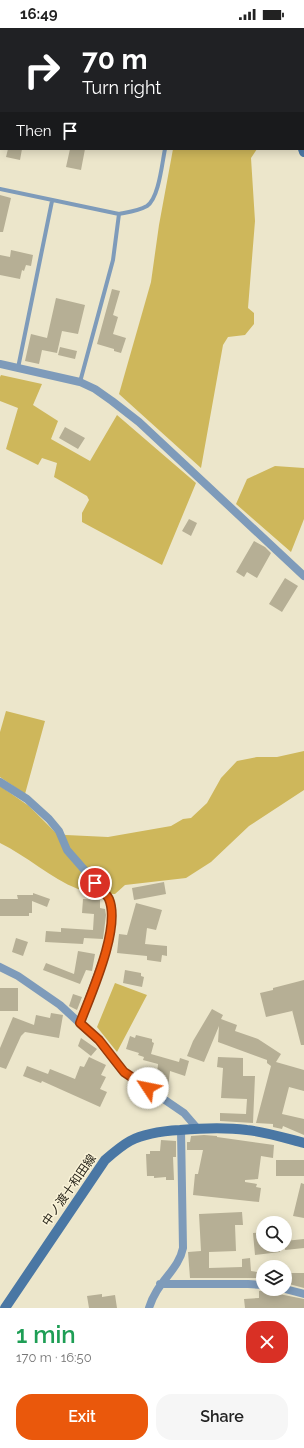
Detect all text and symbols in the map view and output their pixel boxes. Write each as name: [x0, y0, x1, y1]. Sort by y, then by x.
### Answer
text: 16:49: [20, 5, 58, 23]
text: 70 m: [82, 43, 148, 76]
icon: right: [16, 44, 68, 96]
text: Turn right: [82, 77, 161, 98]
icon: arrive: [59, 120, 81, 142]
text: Then: [16, 122, 51, 140]
pin: [78, 866, 112, 900]
icon: arrive: [84, 872, 106, 894]
position arrow: [127, 1067, 169, 1109]
street label: 中ノ渡十和田線: [39, 1152, 99, 1228]
map controls: [256, 1216, 292, 1296]
button: search: [256, 1216, 292, 1252]
button: layers: [256, 1260, 292, 1296]
text: 1 min: [16, 1320, 76, 1349]
button: close: [246, 1321, 288, 1363]
text: 170 m · 16:50: [16, 1350, 92, 1365]
button: Exit: [16, 1394, 148, 1440]
button: Share: [156, 1394, 288, 1440]

